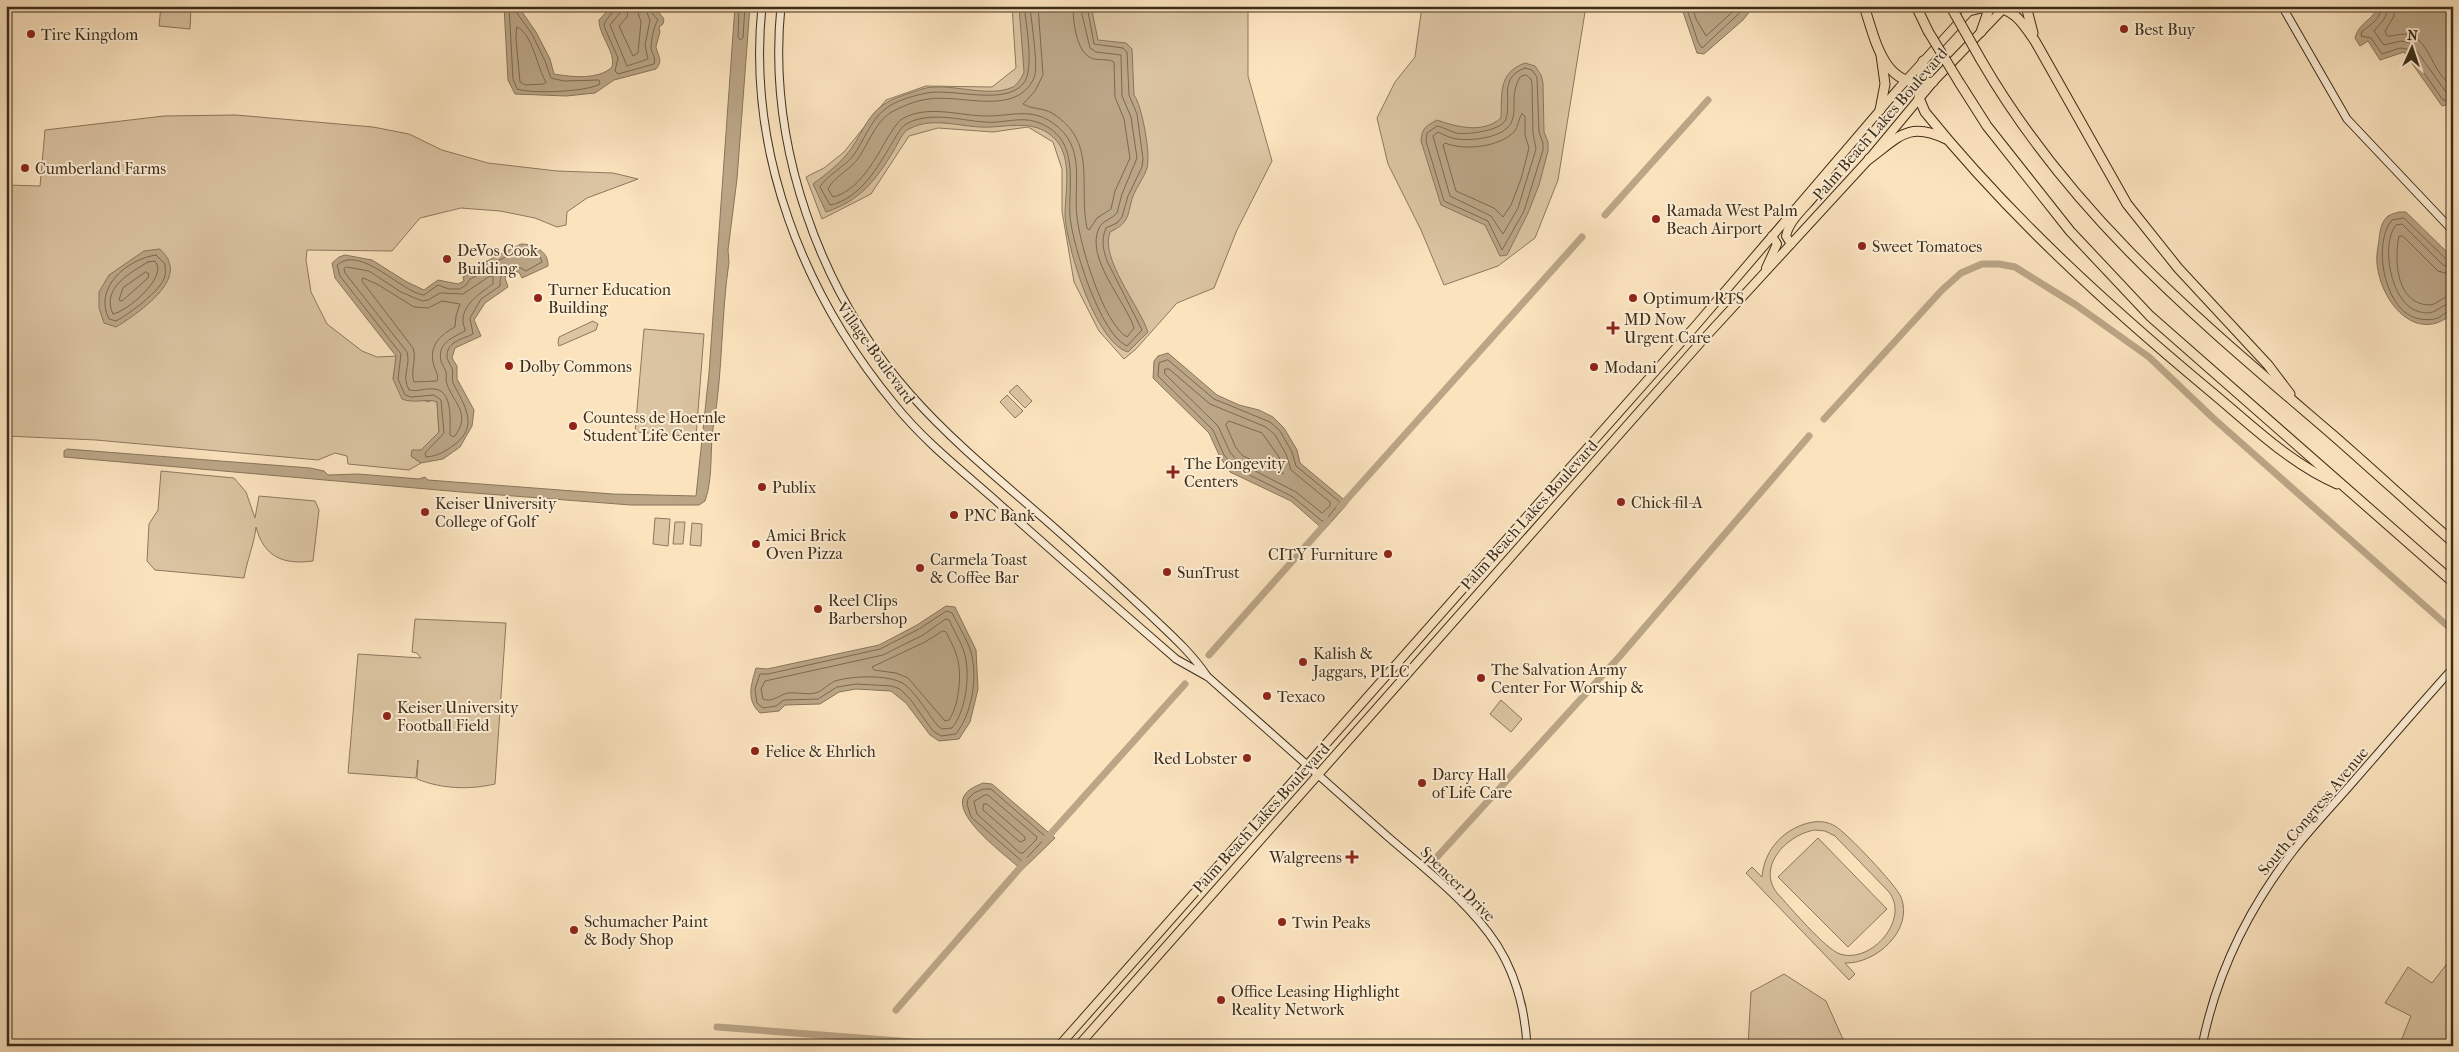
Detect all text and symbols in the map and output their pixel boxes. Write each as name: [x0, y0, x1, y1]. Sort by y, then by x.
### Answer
place label: Best Buy: [2134, 20, 2196, 39]
north arrow: [2386, 22, 2436, 72]
marker: Best Buy: [2118, 23, 2130, 35]
place label: Tire Kingdom: [41, 25, 139, 44]
text: N: [2407, 27, 2419, 44]
marker: Tire Kingdom: [25, 28, 37, 40]
street label: Palm Beach Lakes Boulevard: [1809, 44, 1952, 204]
place label: Cumberland Farms: [35, 159, 166, 178]
marker: Cumberland Farms: [19, 162, 31, 174]
place label: Ramada West Palm Beach Airport: [1666, 201, 1798, 238]
marker: Ramada West Palm Beach Airport: [1650, 213, 1662, 225]
place label: Sweet Tomatoes: [1872, 237, 1982, 256]
marker: Sweet Tomatoes: [1856, 240, 1868, 252]
place label: DeVos Cook Building: [457, 241, 539, 278]
marker: DeVos Cook Building: [441, 253, 453, 265]
place label: Turner Education Building: [548, 280, 672, 317]
place label: Optimum RTS: [1643, 289, 1744, 308]
marker: Turner Education Building: [532, 292, 544, 304]
marker: Optimum RTS: [1627, 292, 1639, 304]
street label: Village Boulevard: [832, 298, 920, 408]
place label: MD Now Urgent Care: [1624, 310, 1711, 347]
marker: MD Now Urgent Care: [1606, 321, 1620, 335]
place label: Dolby Commons: [519, 357, 632, 376]
place label: Modani: [1604, 358, 1657, 377]
marker: Dolby Commons: [503, 360, 515, 372]
marker: Modani: [1588, 361, 1600, 373]
place label: Countess de Hoernle Student Life Center: [583, 408, 726, 445]
marker: Countess de Hoernle Student Life Center: [567, 420, 579, 432]
street label: Palm Beach Lakes Boulevard: [1457, 436, 1602, 594]
place label: The Longevity Centers: [1184, 454, 1286, 491]
marker: The Longevity Centers: [1166, 465, 1180, 479]
place label: Publix: [772, 478, 817, 497]
marker: Publix: [756, 481, 768, 493]
place label: Chick-fil-A: [1631, 493, 1703, 512]
place label: Keiser University College of Golf: [435, 494, 557, 531]
marker: Chick-fil-A: [1615, 496, 1627, 508]
marker: Keiser University College of Golf: [419, 506, 431, 518]
place label: PNC Bank: [964, 506, 1036, 525]
marker: PNC Bank: [948, 509, 960, 521]
place label: Amici Brick Oven Pizza: [765, 526, 847, 563]
marker: Amici Brick Oven Pizza: [750, 538, 762, 550]
place label: CITY Furniture: [1268, 545, 1378, 564]
marker: CITY Furniture: [1382, 548, 1394, 560]
place label: Carmela Toast & Coffee Bar: [930, 550, 1028, 587]
marker: Carmela Toast & Coffee Bar: [914, 562, 926, 574]
place label: SunTrust: [1177, 563, 1240, 582]
marker: SunTrust: [1161, 566, 1173, 578]
place label: Reel Clips Barbershop: [828, 591, 908, 628]
marker: Reel Clips Barbershop: [812, 603, 824, 615]
place label: Kalish & Jaggars, PLLC: [1311, 644, 1410, 681]
marker: Kalish & Jaggars, PLLC: [1297, 656, 1309, 668]
place label: The Salvation Army Center For Worship &: [1491, 660, 1644, 697]
marker: The Salvation Army Center For Worship &: [1475, 672, 1487, 684]
place label: Texaco: [1277, 687, 1325, 706]
marker: Texaco: [1261, 690, 1273, 702]
place label: Keiser University Football Field: [397, 698, 519, 735]
marker: Keiser University Football Field: [381, 710, 393, 722]
street label: Palm Beach Lakes Boulevard: [1189, 739, 1334, 897]
place label: Felice & Ehrlich: [765, 742, 876, 761]
street label: South Congress Avenue: [2254, 743, 2372, 879]
marker: Felice & Ehrlich: [749, 745, 761, 757]
place label: Red Lobster: [1153, 749, 1237, 768]
marker: Red Lobster: [1241, 752, 1253, 764]
place label: Darcy Hall of Life Care: [1432, 765, 1512, 802]
marker: Darcy Hall of Life Care: [1416, 777, 1428, 789]
street label: Spencer Drive: [1417, 843, 1500, 926]
place label: Walgreens: [1268, 848, 1342, 867]
marker: Walgreens: [1346, 851, 1358, 863]
place label: Schumacher Paint & Body Shop: [584, 912, 709, 949]
place label: Twin Peaks: [1292, 913, 1371, 932]
marker: Twin Peaks: [1276, 916, 1288, 928]
marker: Schumacher Paint & Body Shop: [568, 924, 580, 936]
place label: Office Leasing Highlight Reality Network: [1231, 982, 1400, 1019]
marker: Office Leasing Highlight Reality Network: [1215, 994, 1227, 1006]

